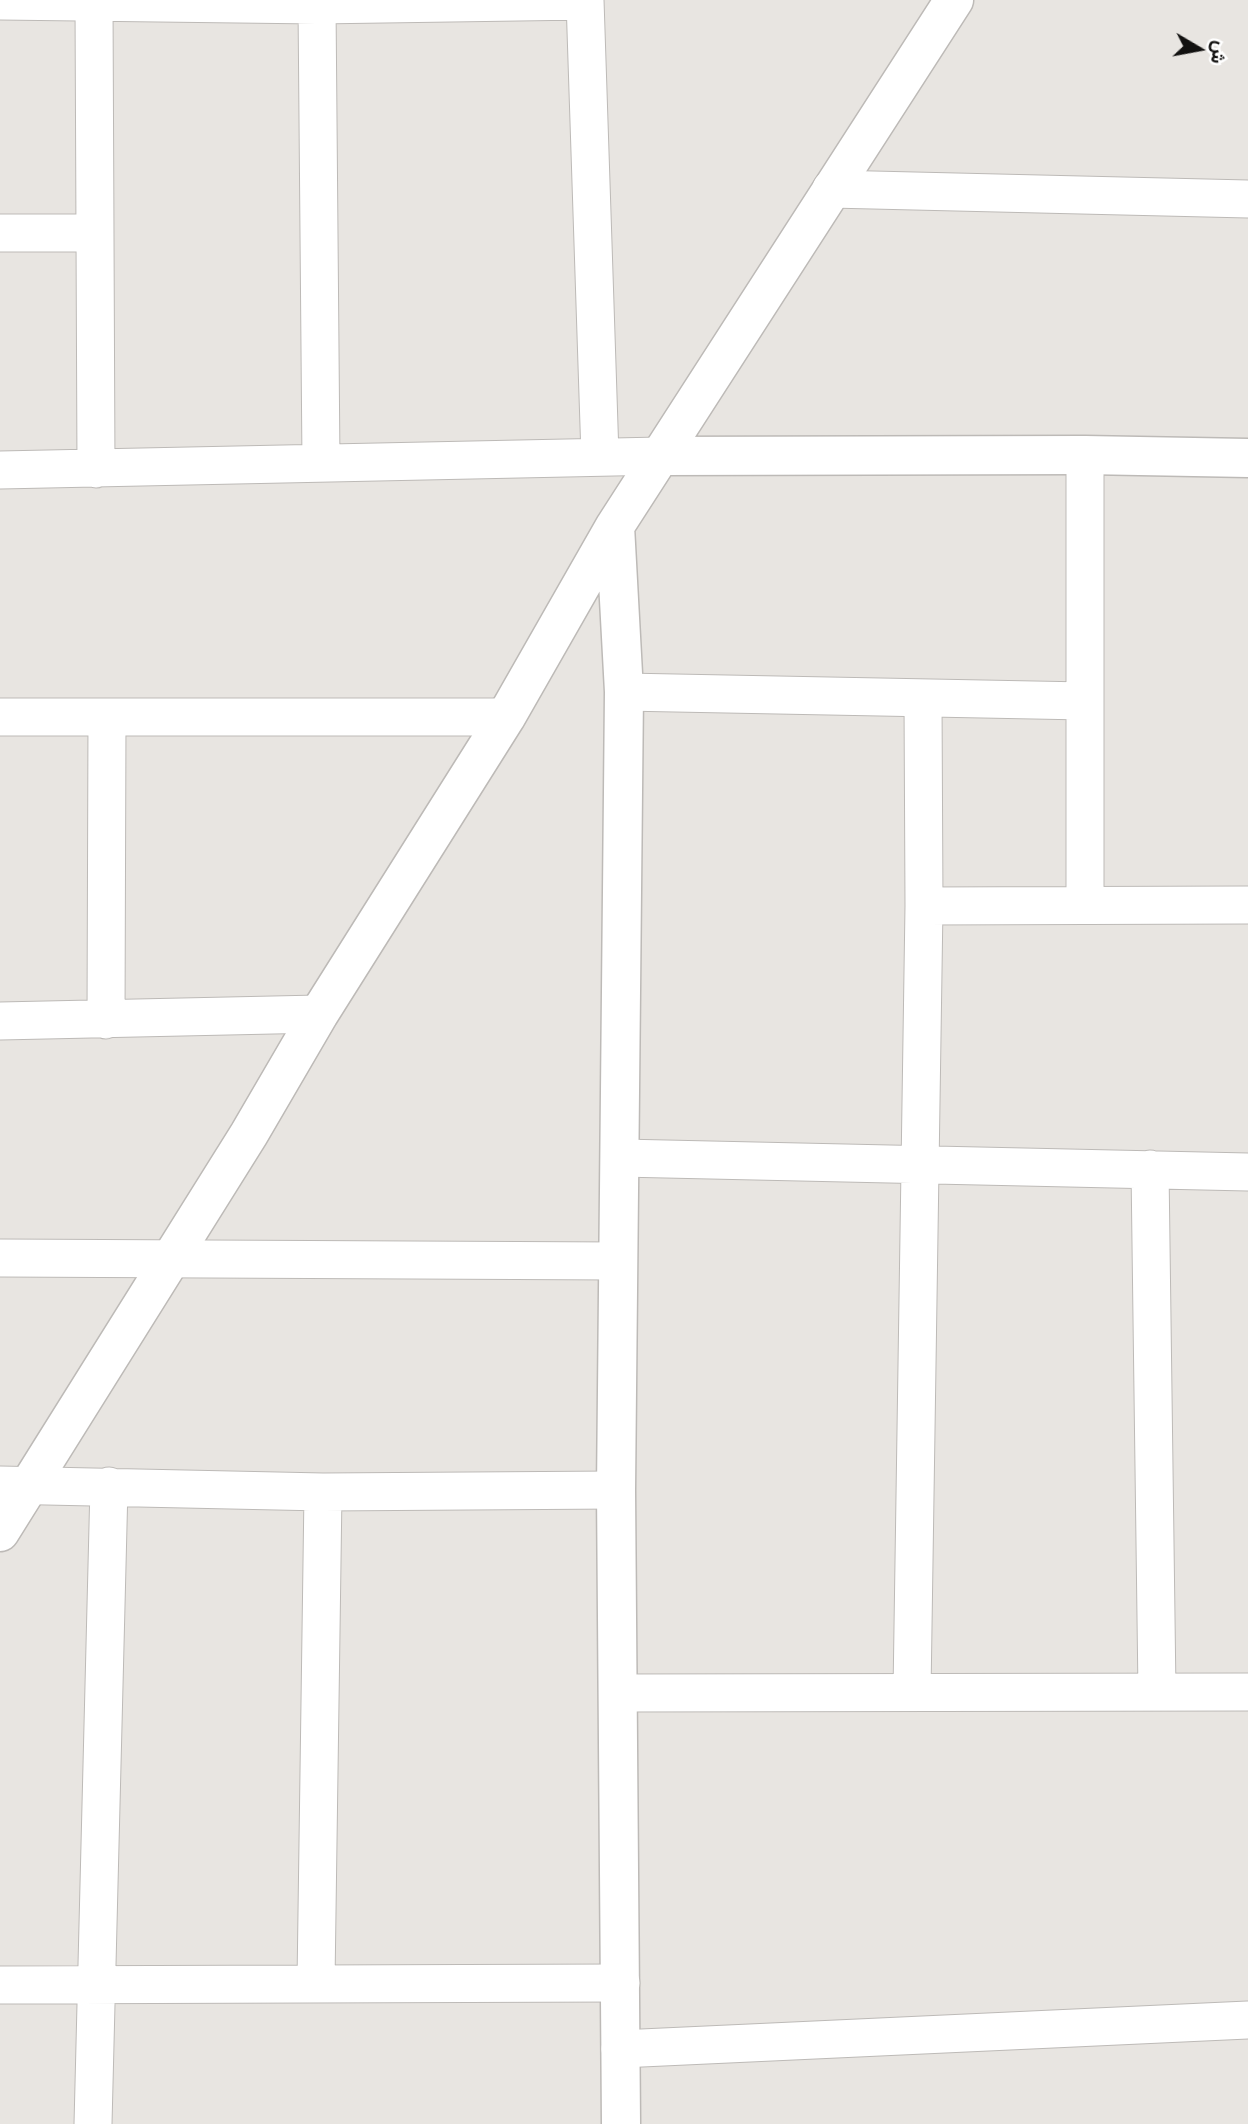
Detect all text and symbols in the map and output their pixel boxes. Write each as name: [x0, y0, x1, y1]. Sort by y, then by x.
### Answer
north arrow: [1164, 14, 1234, 84]
text: ش: [1206, 39, 1233, 66]

